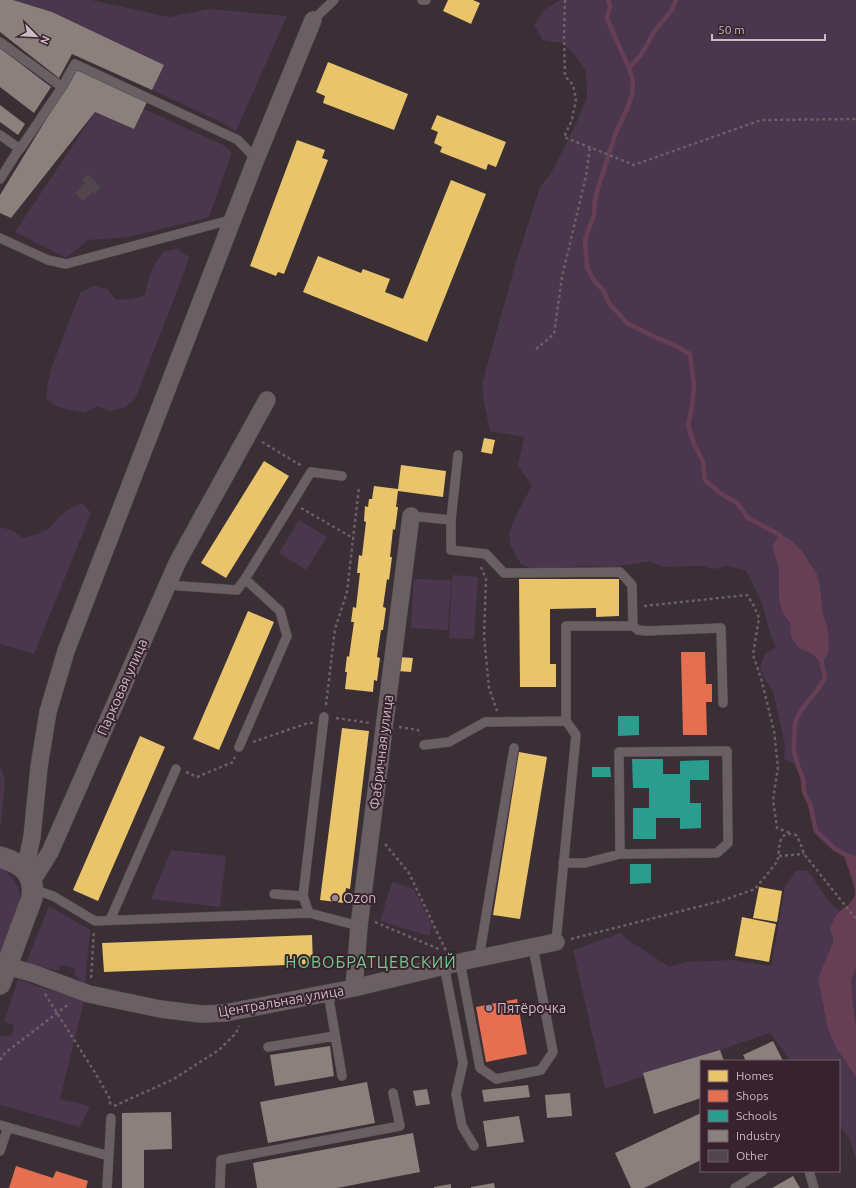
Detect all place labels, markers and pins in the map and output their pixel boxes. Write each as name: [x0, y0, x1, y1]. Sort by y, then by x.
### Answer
place label: Ozon: [343, 890, 376, 906]
marker: Ozon: [330, 893, 340, 903]
place label: Пятёрочка: [497, 1000, 566, 1016]
marker: Пятёрочка: [484, 1003, 494, 1013]

